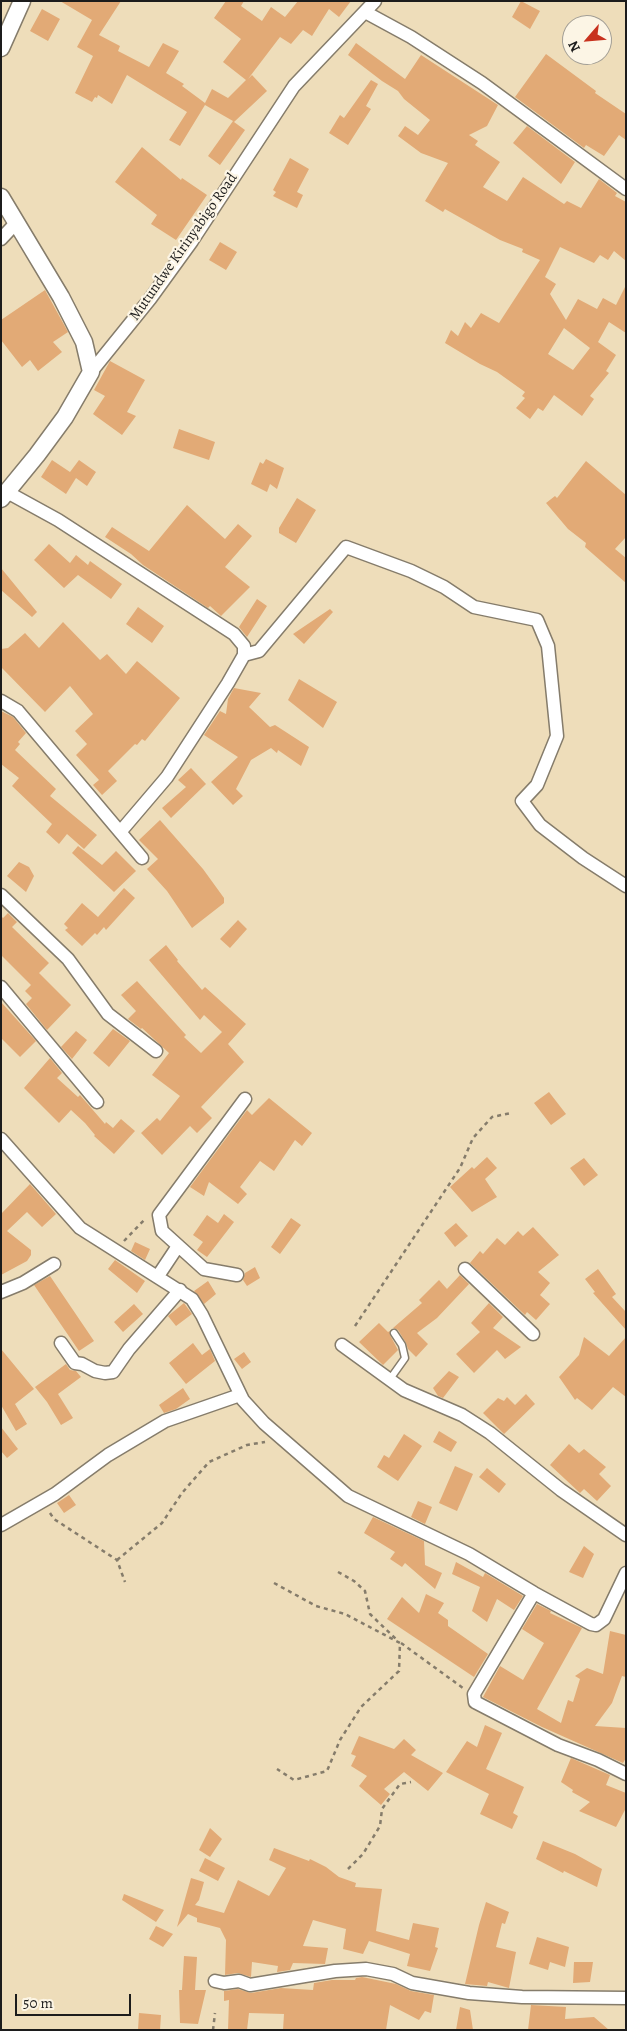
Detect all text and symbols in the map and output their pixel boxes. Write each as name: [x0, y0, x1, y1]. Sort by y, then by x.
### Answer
north arrow: [562, 15, 612, 65]
text: N: [563, 38, 585, 55]
street label: Mutundwe Kirinyabigo Road: [126, 170, 242, 324]
scale bar: [18, 1984, 134, 2016]
text: 50 m: [23, 1993, 53, 2013]

